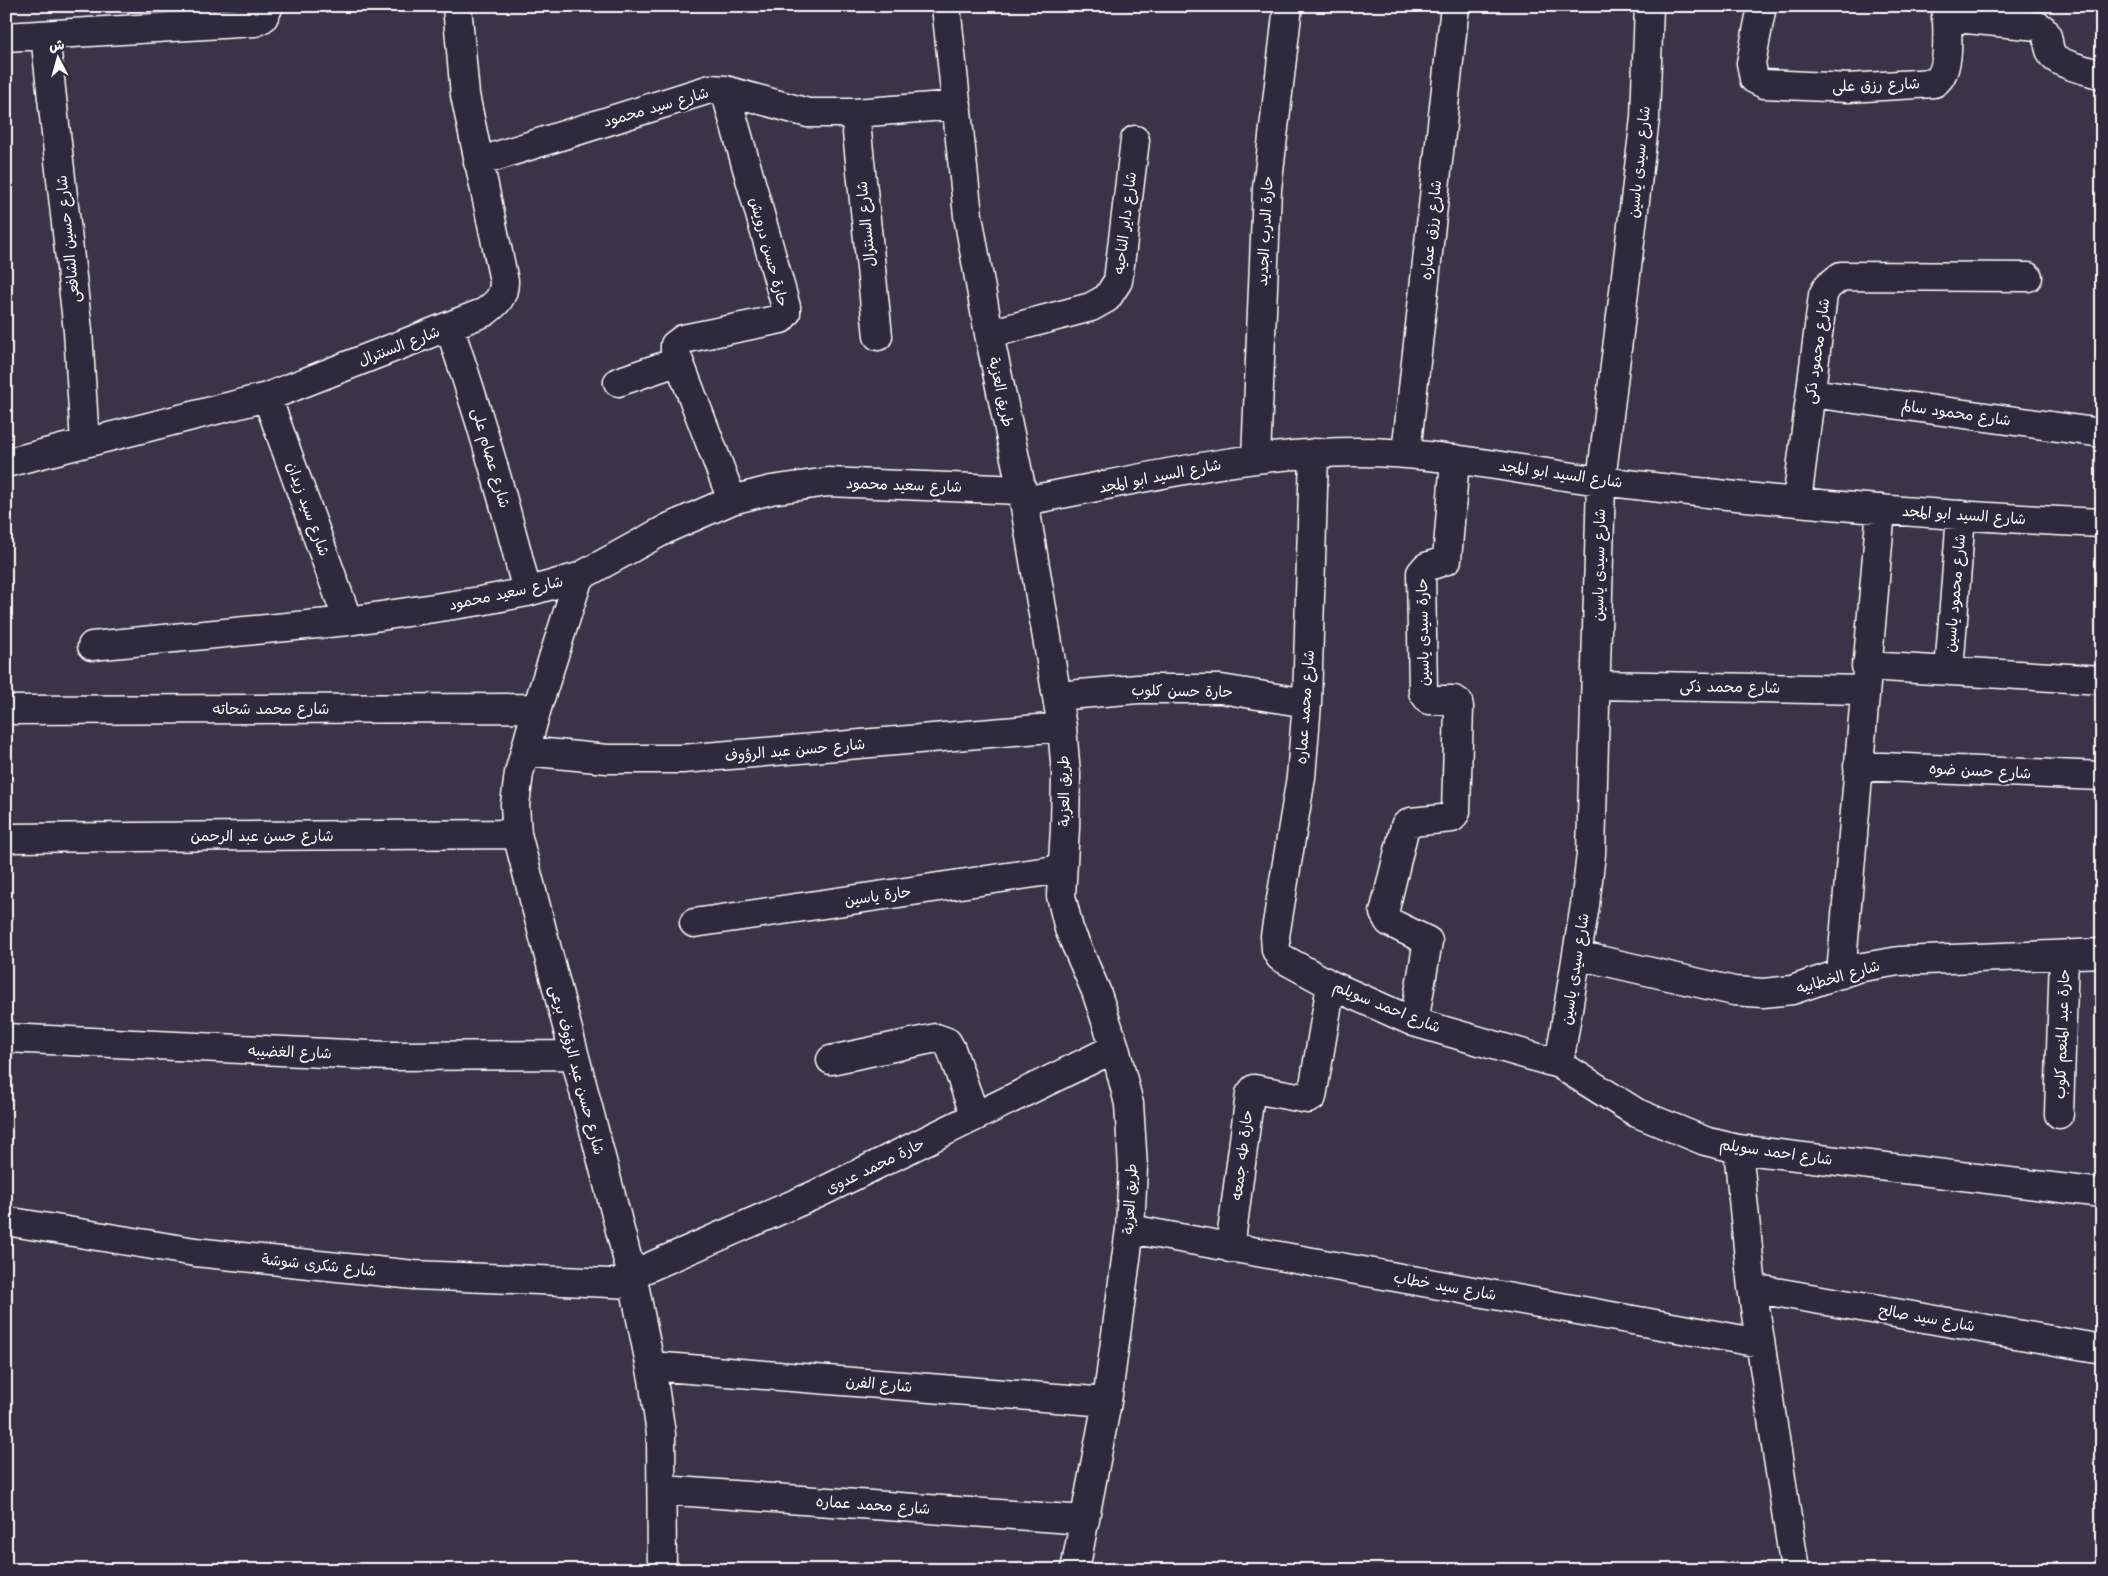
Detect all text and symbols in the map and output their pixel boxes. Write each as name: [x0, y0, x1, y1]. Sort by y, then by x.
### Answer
north arrow: [32, 32, 82, 82]
text: ش: [48, 36, 65, 55]
street label: شارع رزق على: [1832, 74, 1920, 97]
street label: شارع سيد محمود: [601, 83, 711, 132]
street label: شارع سيدى ياسين: [1624, 105, 1655, 219]
street label: شارع داير الناحيه: [1110, 171, 1141, 275]
street label: شارع حسين الشافعى: [52, 174, 85, 304]
street label: حارة الدرب الجديد: [1253, 176, 1277, 286]
street label: شارع رزق عماره: [1417, 179, 1446, 281]
street label: شارع السنترال: [853, 180, 880, 268]
street label: حارة حسن درويش: [746, 195, 792, 309]
street label: شارع محمود ذكى: [1801, 297, 1834, 405]
street label: شارع السنترال: [356, 322, 443, 371]
street label: طريق العزبة: [985, 355, 1017, 429]
street label: شارع محمود سالم: [1900, 396, 2012, 432]
street label: شارع عصام على: [466, 406, 514, 511]
street label: شارع السيد ابو المجد: [1097, 455, 1223, 498]
street label: شارع السيد ابو المجد: [1498, 456, 1624, 493]
street label: شارع سيد زيدان: [282, 460, 333, 559]
street label: شارع سعيد محمود: [846, 474, 962, 497]
street label: شارع السيد ابو المجد: [1901, 502, 2027, 529]
street label: شارع سيدى ياسين: [1589, 508, 1610, 622]
street label: شارع محمود ياسين: [1941, 533, 1970, 653]
street label: شارع سعيد محمود: [447, 572, 565, 615]
street label: حارة سيدى ياسين: [1413, 578, 1433, 686]
street label: شارع محمد عماره: [1292, 649, 1319, 765]
street label: شارع محمد ذكى: [1680, 677, 1780, 698]
street label: حارة حسن كلوب: [1131, 681, 1233, 701]
street label: شارع محمد شحاته: [213, 700, 329, 719]
street label: شارع حسن عبد الرؤوف: [724, 735, 866, 766]
street label: طريق العزبة: [1054, 755, 1074, 827]
street label: شارع حسن ضوه: [1928, 759, 2032, 784]
street label: شارع حسن عبد الرحمن: [190, 827, 334, 846]
street label: حارة ياسين: [843, 882, 913, 910]
street label: شارع سيدى ياسين: [1557, 912, 1594, 1026]
street label: شارع الخطابيه: [1794, 956, 1882, 999]
street label: حارة عبد المنعم كلوب: [2051, 969, 2076, 1099]
street label: شارع احمد سويلم: [1330, 977, 1443, 1039]
street label: شارع حسن عبد الرؤوف برعى: [545, 983, 608, 1157]
street label: شارع الغضيبه: [248, 1042, 332, 1063]
street label: حارة طه جمعه: [1228, 1109, 1256, 1201]
street label: حارة محمد عدوى: [823, 1134, 927, 1198]
street label: شارع احمد سويلم: [1718, 1135, 1834, 1172]
street label: طريق العزبة: [1119, 1163, 1141, 1235]
street label: شارع شكرى شوشة: [261, 1250, 377, 1281]
street label: شارع سيد خطاب: [1392, 1268, 1498, 1305]
street label: شارع سيد صالح: [1877, 1301, 1976, 1336]
street label: شارع الفرن: [845, 1372, 913, 1397]
street label: شارع محمد عماره: [815, 1492, 931, 1519]

